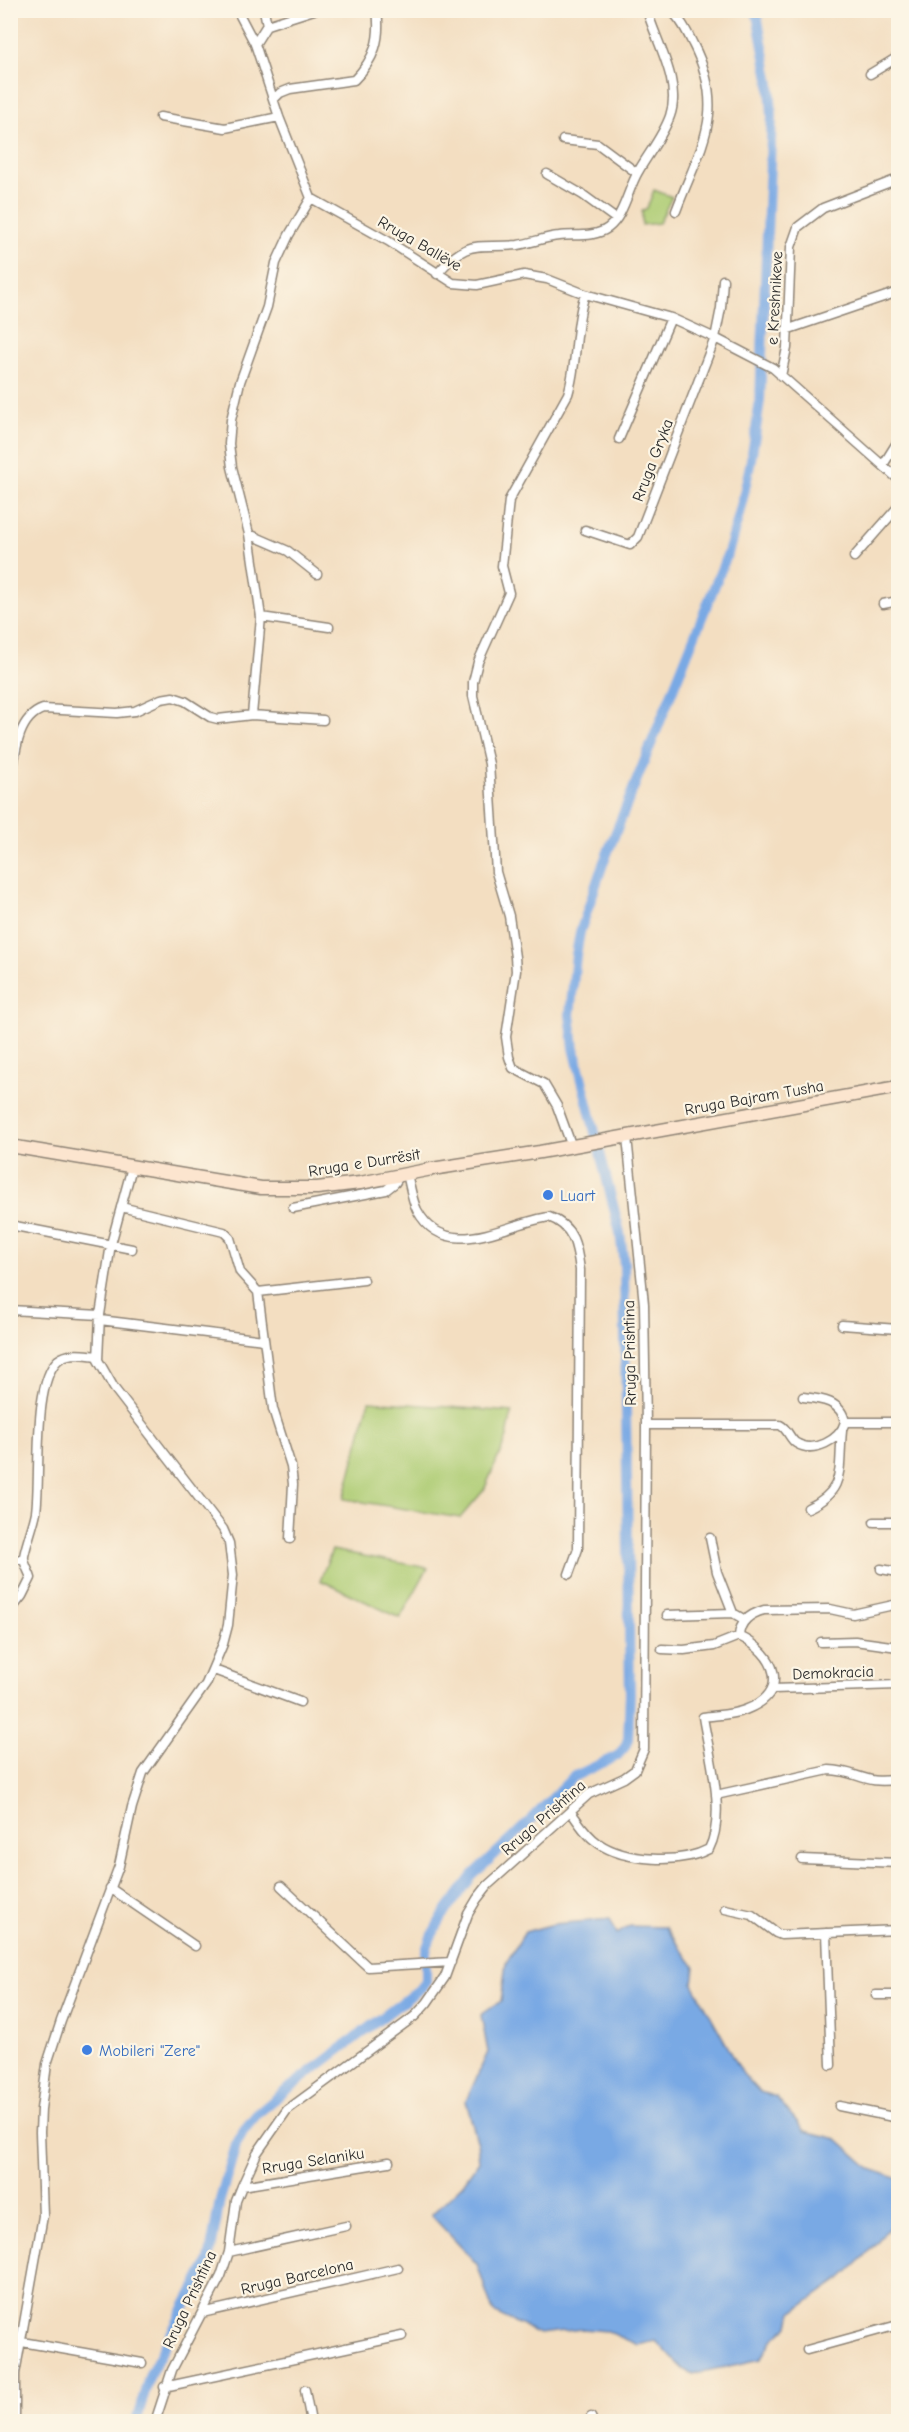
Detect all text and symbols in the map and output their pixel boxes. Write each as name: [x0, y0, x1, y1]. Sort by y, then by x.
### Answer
street label: Rruga Ballëve: [374, 213, 465, 275]
street label: e Kreshnikeve: [764, 251, 786, 345]
street label: Rruga Gryka: [629, 417, 677, 504]
street label: Rruga Bajram Tusha: [683, 1077, 825, 1119]
street label: Rruga e Durrësit: [307, 1145, 422, 1181]
place label: Luart: [560, 1187, 596, 1205]
marker: Luart: [541, 1188, 555, 1202]
street label: Rruga Prishtina: [620, 1300, 640, 1406]
street label: Demokracia: [792, 1663, 874, 1683]
street label: Rruga Prishtina: [498, 1776, 589, 1859]
place label: Mobileri "Zere": [99, 2042, 200, 2060]
marker: Mobileri "Zere": [80, 2043, 94, 2057]
street label: Rruga Selaniku: [261, 2144, 366, 2178]
street label: Rruga Prishtina: [159, 2248, 220, 2351]
street label: Rruga Barcelona: [239, 2255, 355, 2299]

